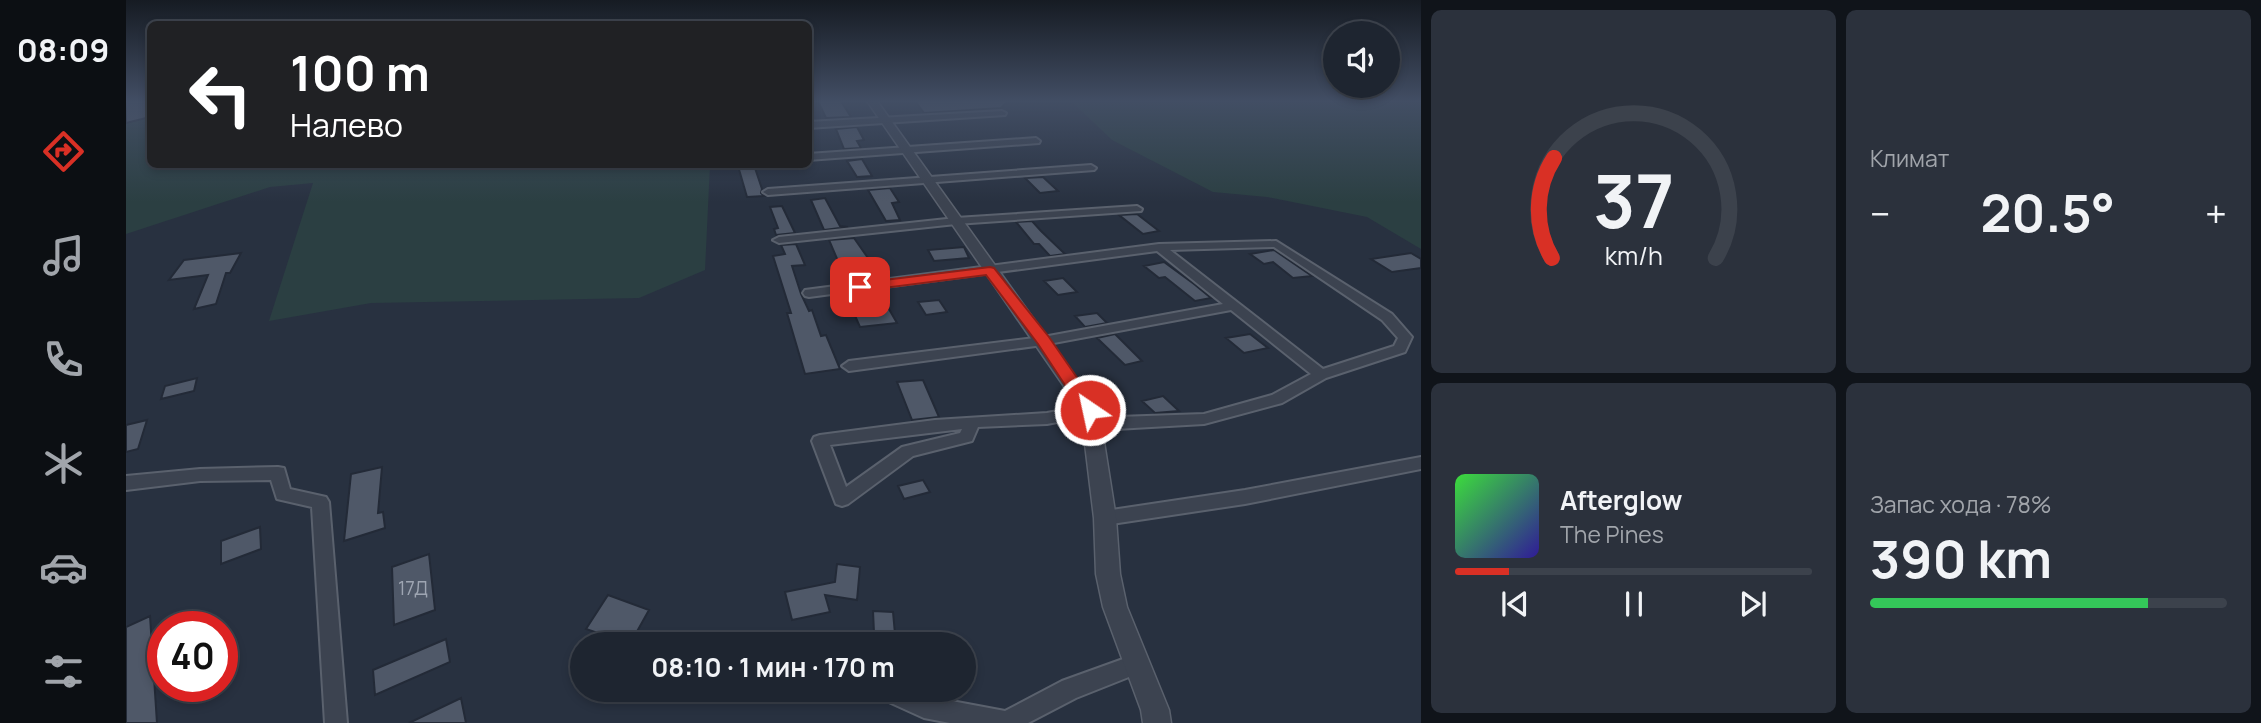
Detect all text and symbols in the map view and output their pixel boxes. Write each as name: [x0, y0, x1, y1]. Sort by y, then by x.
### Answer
map controls: [1323, 21, 1400, 98]
button: sound: [1323, 21, 1400, 98]
text: 08:09: [17, 28, 109, 72]
text: 100 m: [290, 39, 430, 106]
icon: left: [175, 49, 266, 140]
text: Налево: [290, 103, 403, 147]
icon: directions: [39, 127, 88, 176]
text: Климат: [1870, 142, 1949, 174]
text: 37: [1593, 150, 1674, 250]
text: 20.5°: [1980, 177, 2115, 248]
text: −: [1870, 187, 1891, 239]
text: +: [2205, 187, 2227, 239]
icon: music: [39, 231, 88, 280]
text: km/h: [1604, 237, 1663, 272]
pin: [830, 257, 890, 317]
icon: arrive: [841, 268, 879, 306]
icon: phone: [39, 335, 88, 384]
position arrow: [1053, 373, 1127, 447]
icon: climate: [39, 439, 88, 488]
text: Afterglow: [1560, 482, 1682, 518]
text: Запас хода · 78%: [1870, 488, 2052, 520]
text: The Pines: [1560, 518, 1664, 550]
text: 390 km: [1870, 523, 2052, 594]
icon: car: [39, 543, 88, 592]
house number: 17Д: [398, 575, 428, 601]
icon: previous: [1496, 585, 1534, 623]
icon: pause: [1615, 585, 1653, 623]
icon: next: [1734, 585, 1772, 623]
speed limit sign: 40: [147, 611, 238, 702]
icon: filters: [39, 647, 88, 696]
text: 08:10 · 1 мин · 170 m: [651, 649, 895, 685]

